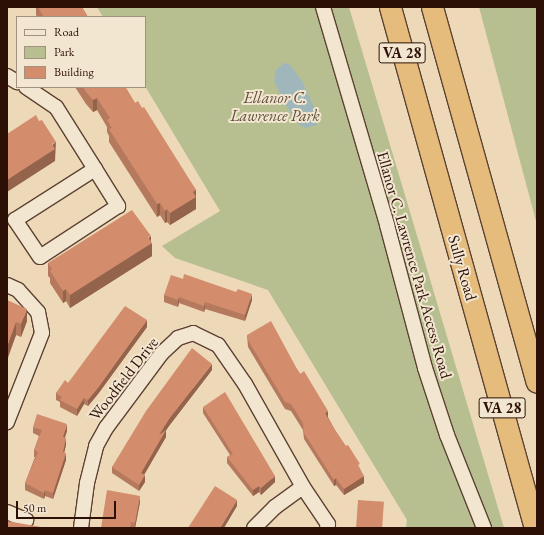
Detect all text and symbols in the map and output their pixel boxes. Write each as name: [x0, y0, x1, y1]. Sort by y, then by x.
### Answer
legend: [16, 16, 146, 88]
text: Road: [54, 24, 79, 40]
road number: VA 28: [378, 40, 426, 66]
text: Park: [54, 44, 74, 60]
text: Building: [54, 64, 94, 80]
park label: Ellanor C. Lawrence Park: [230, 88, 320, 126]
street label: Ellanor C. Lawrence Park Access Road: [372, 149, 456, 381]
street label: Sully Road: [444, 233, 480, 303]
street label: Woodfield Drive: [85, 333, 163, 425]
road number: VA 28: [478, 395, 526, 421]
scale bar: [18, 493, 118, 519]
text: 50 m: [23, 500, 46, 516]

